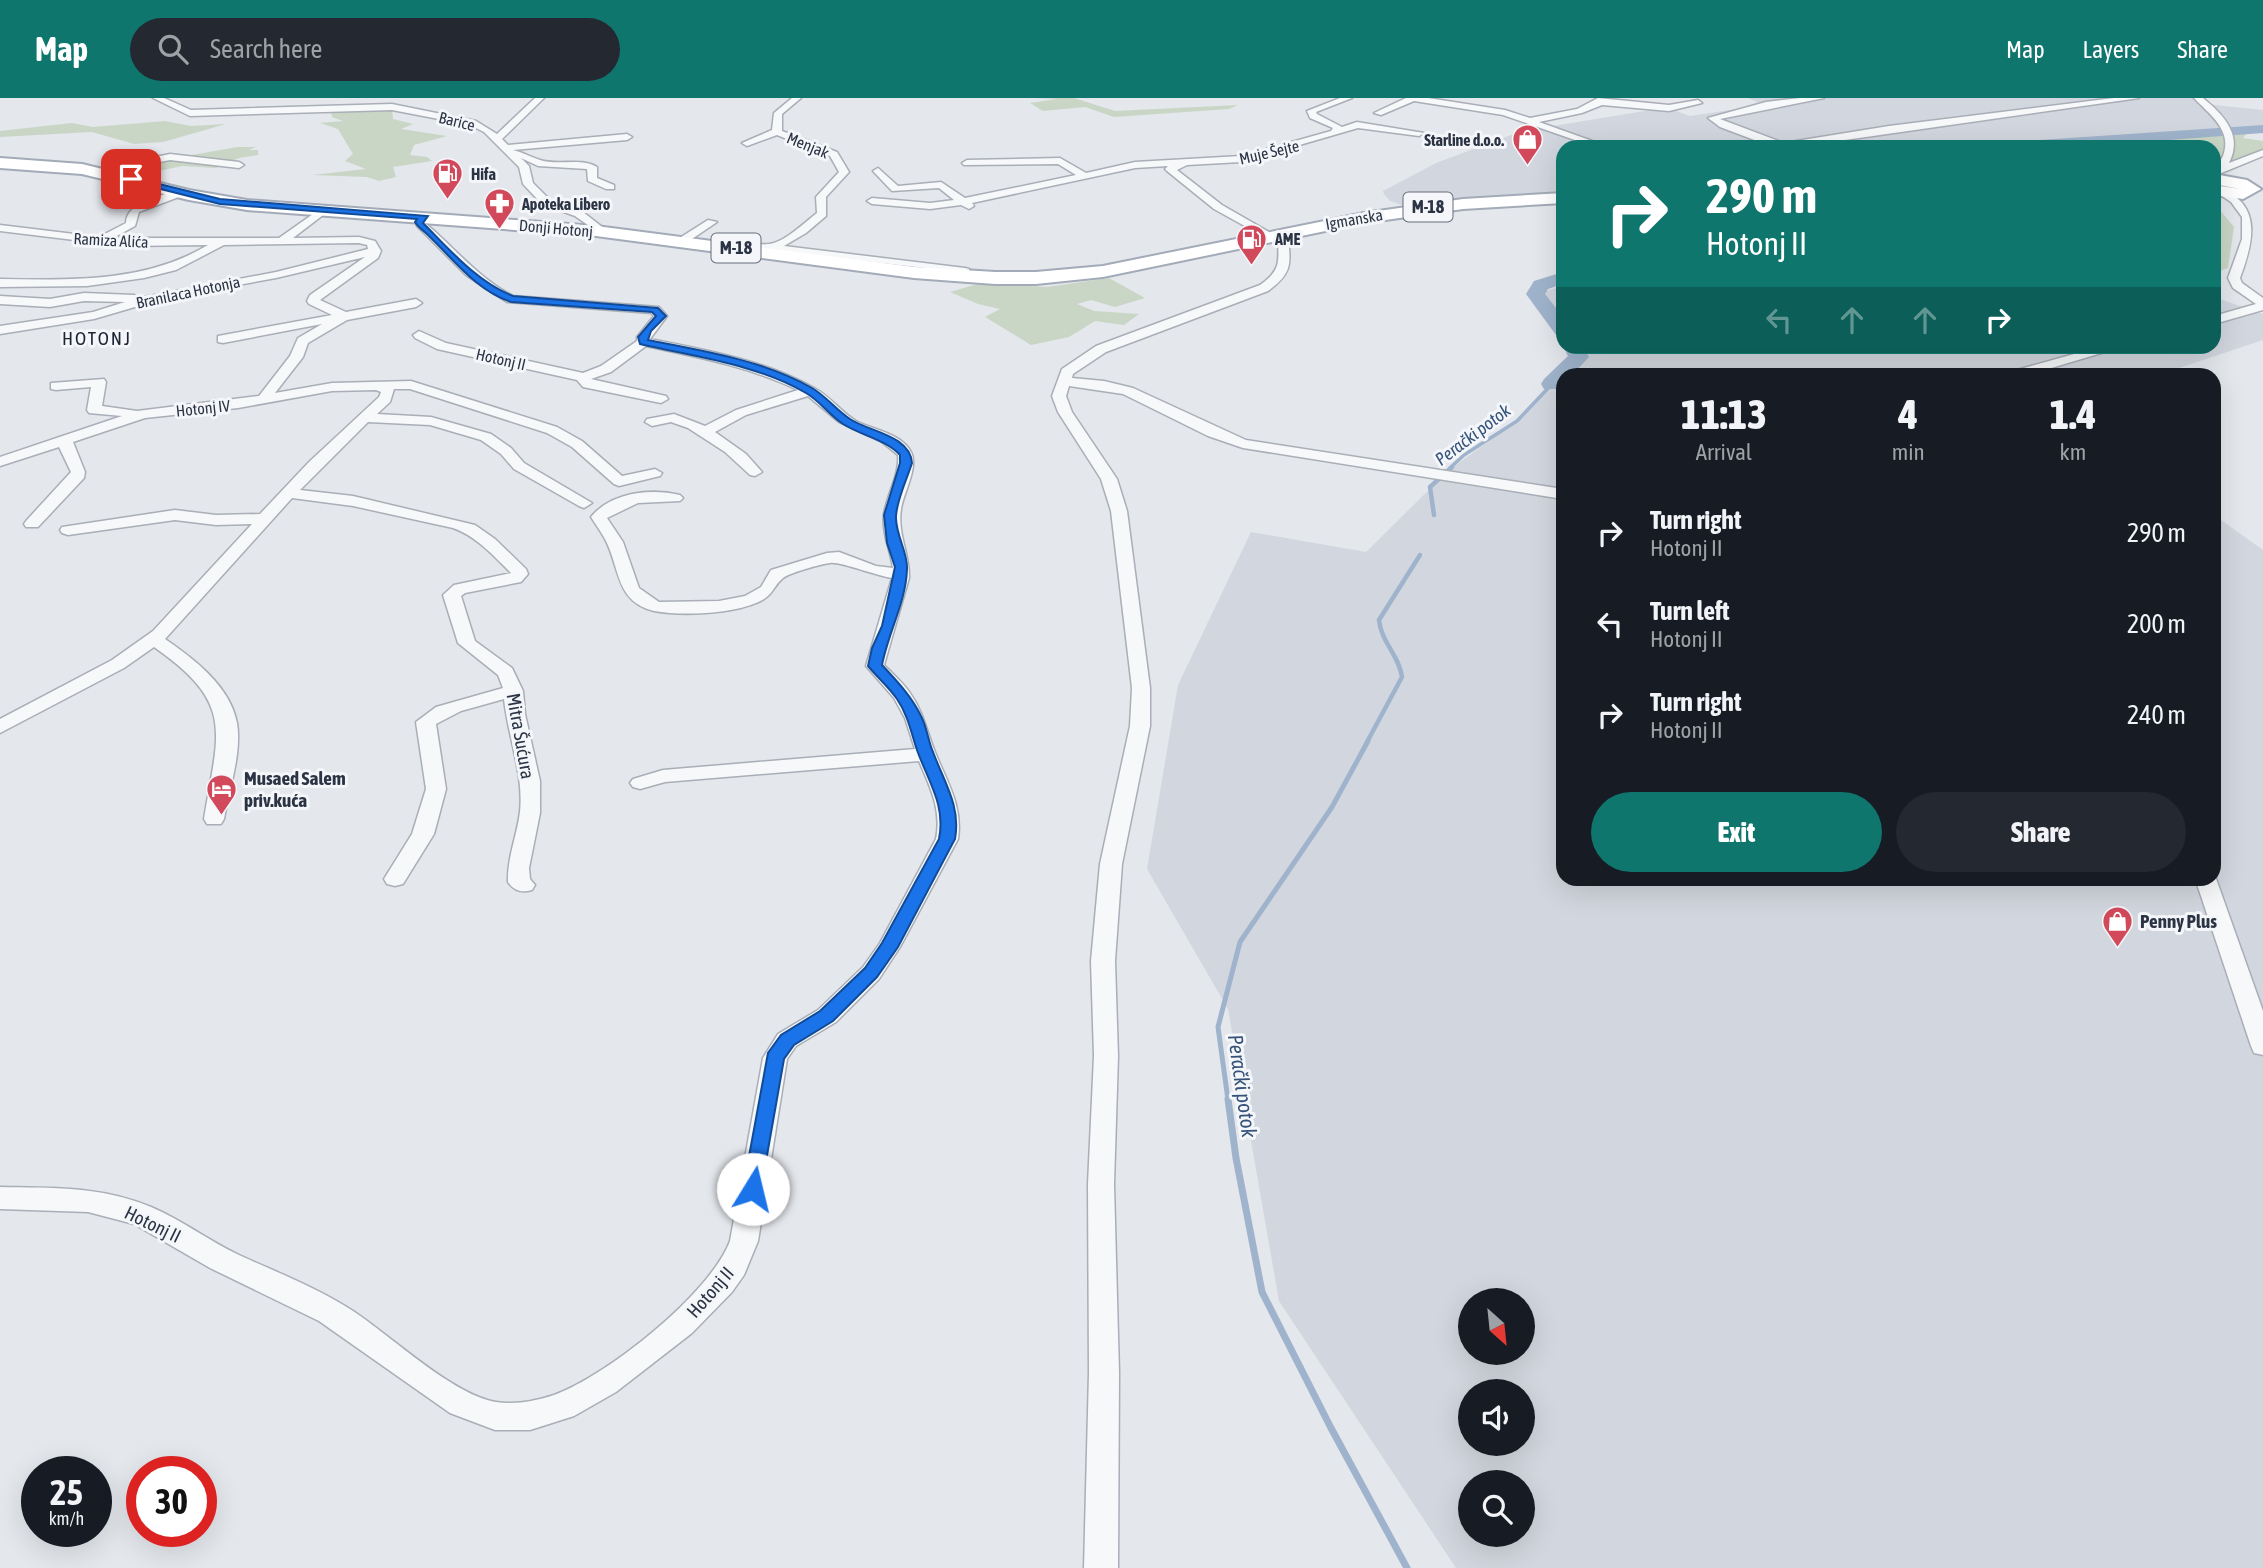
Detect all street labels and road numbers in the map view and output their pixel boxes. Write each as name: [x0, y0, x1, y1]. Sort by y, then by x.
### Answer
street label: Barice: [437, 108, 477, 134]
street label: Menjak: [784, 128, 832, 162]
street label: Muje Šejte: [1237, 136, 1301, 169]
road number: M-18: [1404, 192, 1452, 222]
street label: Igmanska: [1324, 205, 1384, 234]
street label: Donji Hotonj: [518, 216, 594, 241]
street label: Ramiza Alića: [73, 229, 149, 251]
road number: M-18: [712, 233, 760, 262]
street label: Branilaca Hotonja: [134, 272, 242, 313]
street label: Hotonj II: [474, 345, 528, 374]
street label: Hotonj IV: [175, 396, 231, 421]
street label: Mitra Šućura: [503, 691, 539, 781]
street label: Hotonj II: [121, 1201, 185, 1247]
street label: Hotonj II: [682, 1262, 738, 1322]

